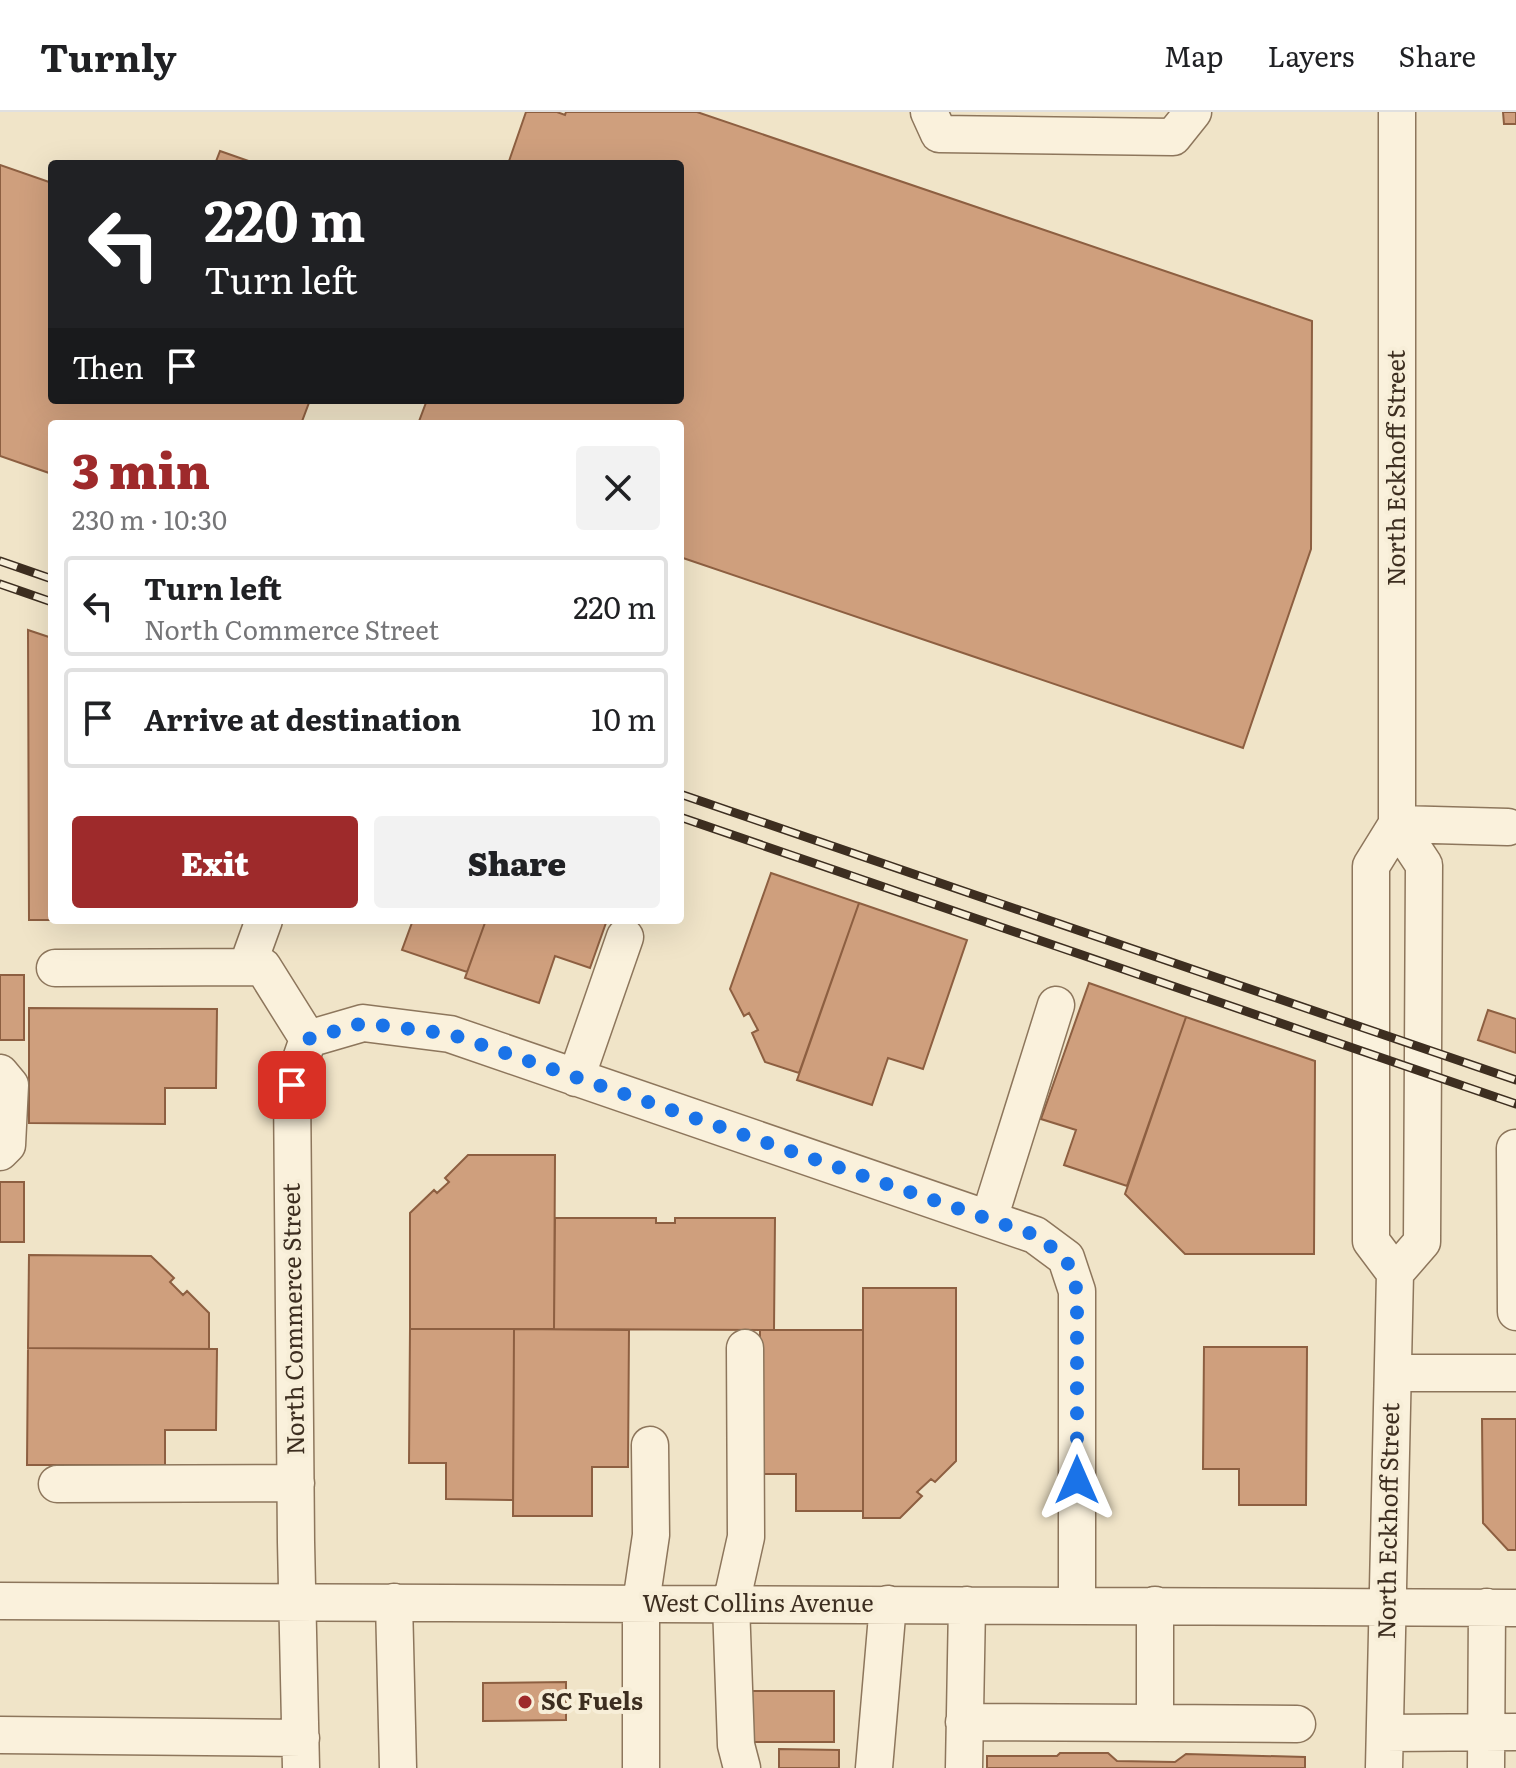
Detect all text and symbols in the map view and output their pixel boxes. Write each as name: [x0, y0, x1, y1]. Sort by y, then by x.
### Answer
text: Turnly: [40, 27, 177, 84]
text: Map: [1164, 34, 1223, 76]
text: Layers: [1267, 34, 1354, 76]
text: Share: [1398, 34, 1476, 76]
text: 220 m: [204, 176, 366, 259]
icon: left: [72, 192, 176, 296]
text: Turn left: [204, 252, 358, 305]
text: Then: [72, 344, 144, 388]
icon: arrive: [160, 344, 204, 388]
street label: North Eckhoff Street: [1377, 349, 1412, 586]
text: 3 min: [72, 433, 210, 504]
button: close: [576, 446, 660, 530]
text: 230 m · 10:30: [72, 499, 227, 538]
text: Turn left: [144, 565, 282, 609]
icon: left: [76, 584, 120, 628]
text: 220 m: [573, 584, 656, 628]
text: North Commerce Street: [144, 609, 439, 648]
icon: arrive: [76, 696, 120, 740]
text: Arrive at destination: [144, 696, 461, 740]
text: 10 m: [591, 696, 656, 740]
button: Exit: [72, 816, 358, 908]
button: Share: [374, 816, 660, 908]
pin: [258, 1051, 326, 1119]
icon: arrive: [270, 1063, 314, 1107]
street label: North Commerce Street: [272, 1182, 311, 1455]
street label: North Eckhoff Street: [1367, 1402, 1406, 1640]
position arrow: [1035, 1438, 1119, 1522]
street label: West Collins Avenue: [642, 1584, 874, 1619]
place label: SC Fuels: [541, 1682, 643, 1717]
marker: SC Fuels: [516, 1693, 534, 1711]

